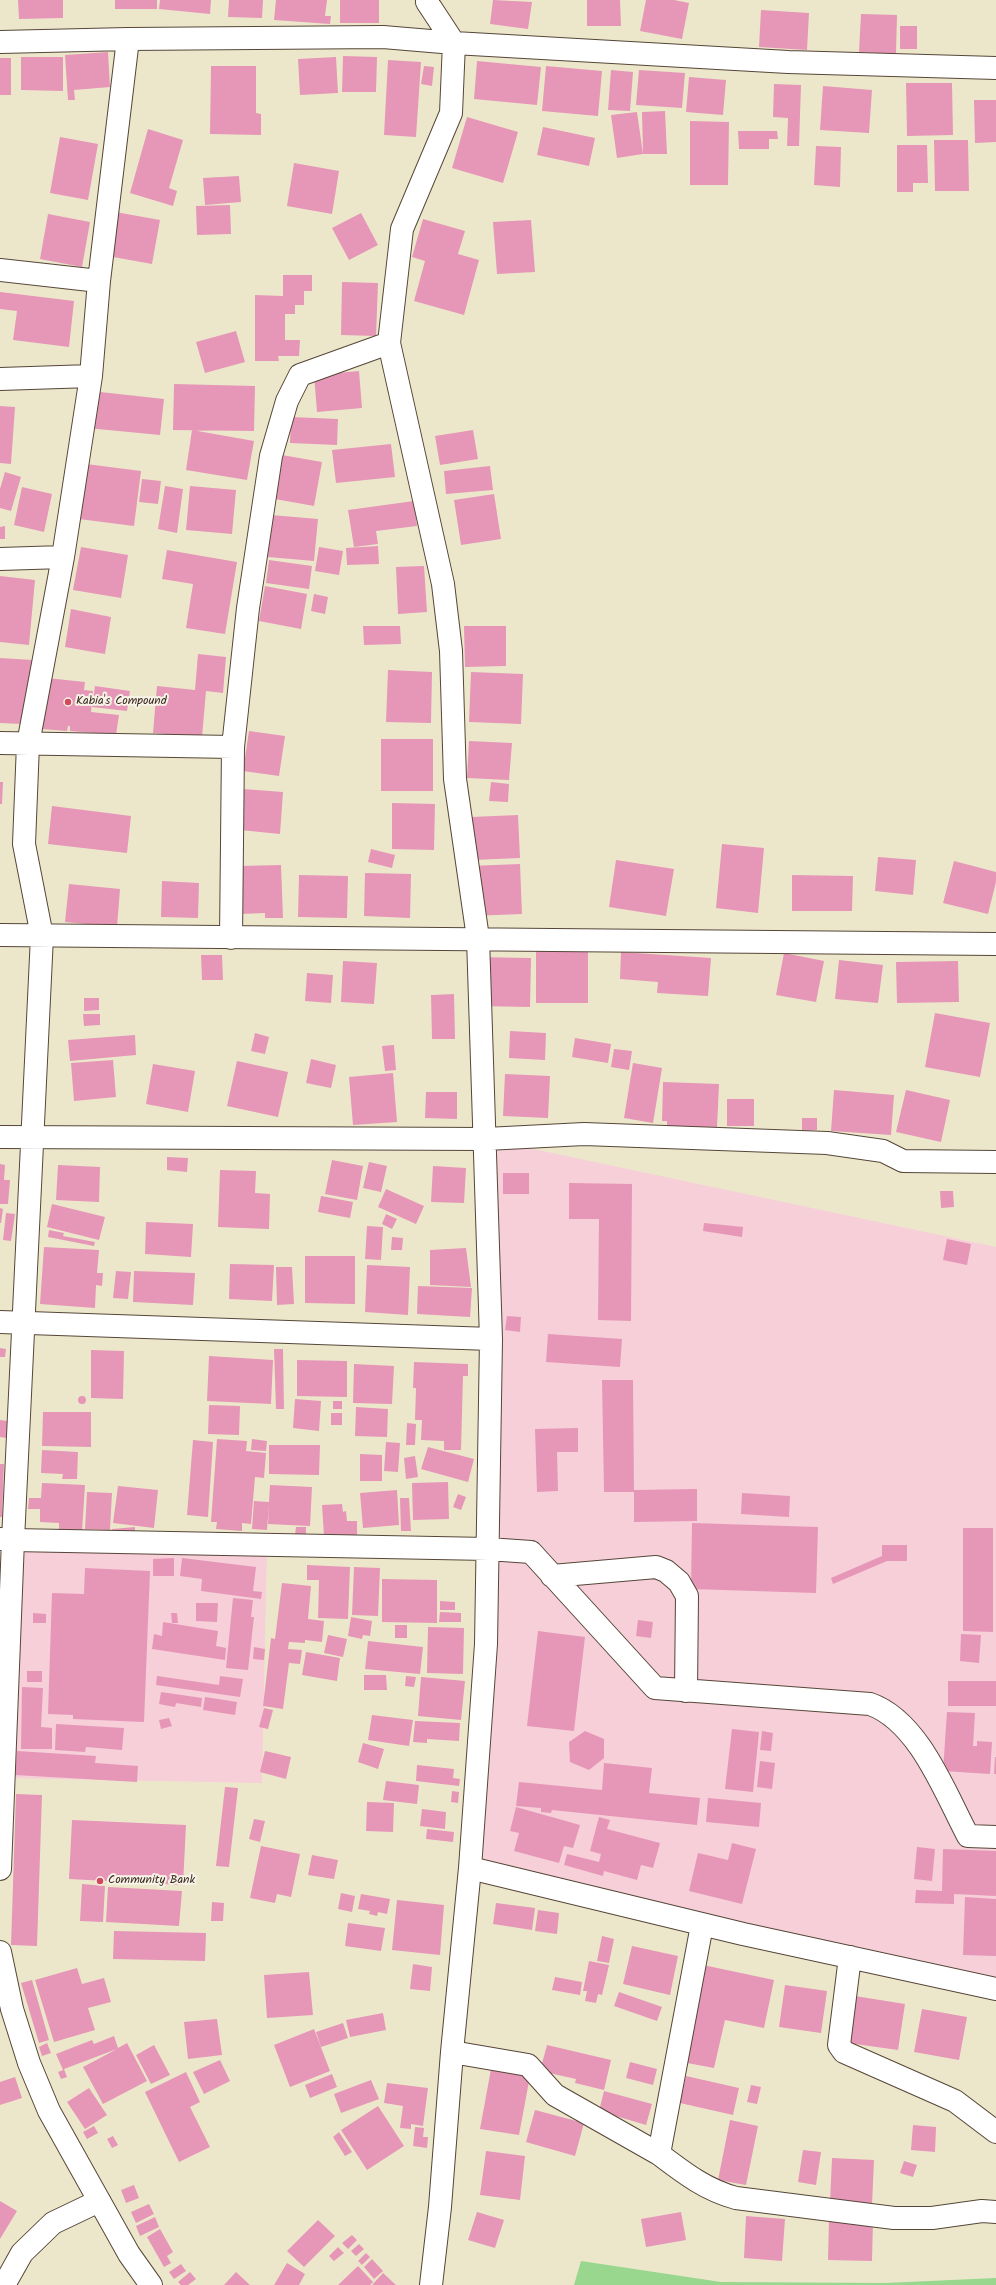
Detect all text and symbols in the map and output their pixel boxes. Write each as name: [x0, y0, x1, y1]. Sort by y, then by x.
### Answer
place label: Kabia's Compound: [76, 695, 167, 709]
marker: Kabia's Compound: [63, 697, 73, 707]
place label: Community Bank: [108, 1874, 195, 1888]
marker: Community Bank: [95, 1876, 105, 1886]

